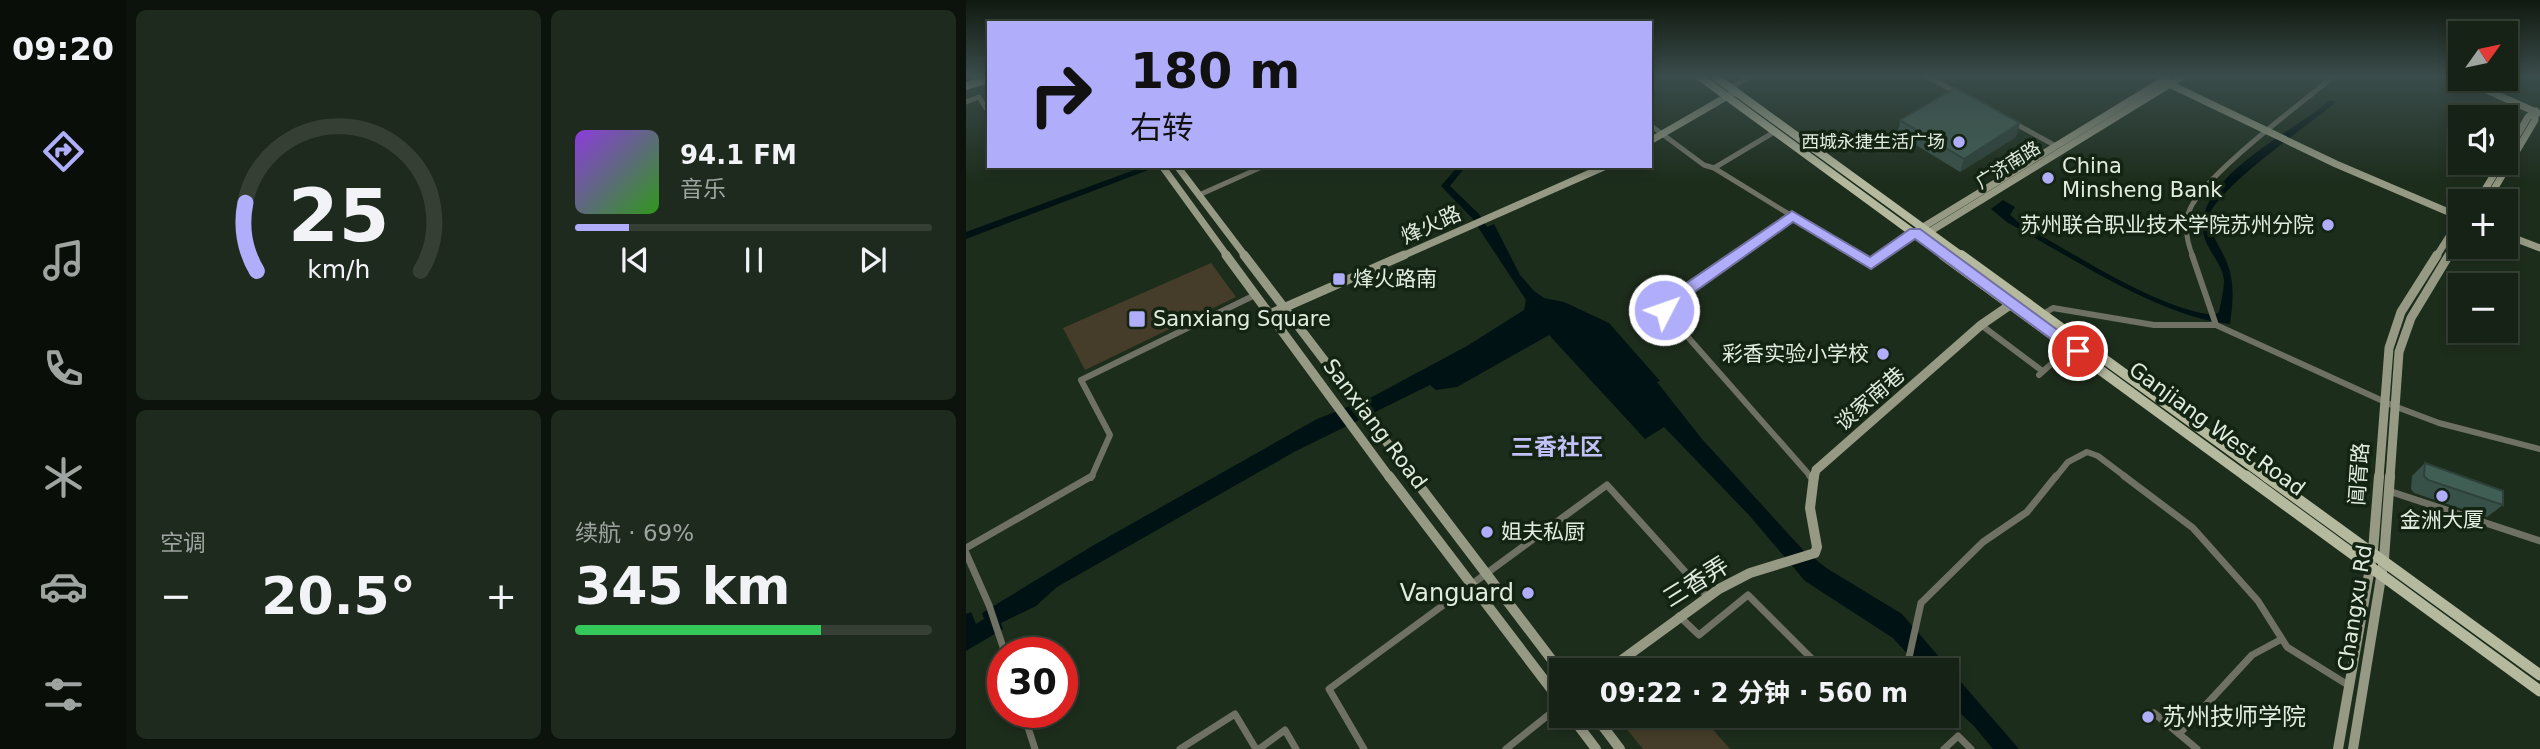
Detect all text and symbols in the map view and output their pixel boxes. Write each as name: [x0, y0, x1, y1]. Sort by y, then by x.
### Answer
north arrow: [2448, 21, 2518, 91]
map controls: [2448, 21, 2518, 343]
text: 09:20: [12, 30, 114, 68]
text: 180 m: [1130, 43, 1300, 100]
icon: right: [1015, 49, 1106, 140]
button: sound: [2448, 105, 2518, 175]
text: 右转: [1130, 109, 1194, 147]
icon: directions: [39, 127, 88, 176]
place label: 西城永捷生活广场: [1801, 131, 1945, 152]
marker: 西城永捷生活广场: [1951, 134, 1967, 150]
street label: 广济南路: [1972, 137, 2044, 193]
text: 94.1 FM: [680, 140, 797, 170]
place label: China Minsheng Bank: [2062, 154, 2223, 202]
marker: China Minsheng Bank: [2040, 170, 2056, 186]
text: 25: [288, 173, 389, 258]
text: 音乐: [680, 176, 726, 202]
button: +: [2448, 189, 2518, 259]
street label: 烽火路: [1397, 201, 1465, 249]
place label: 苏州联合职业技术学院苏州分院: [2020, 213, 2314, 237]
marker: 苏州联合职业技术学院苏州分院: [2320, 217, 2336, 233]
icon: music: [39, 236, 88, 285]
icon: previous: [616, 241, 654, 279]
icon: pause: [735, 241, 773, 279]
icon: next: [854, 241, 892, 279]
text: km/h: [307, 255, 370, 284]
place label: 烽火路南: [1353, 267, 1437, 291]
marker: 烽火路南: [1331, 271, 1347, 287]
position arrow: [1627, 273, 1701, 347]
button: −: [2448, 273, 2518, 343]
place label: Sanxiang Square: [1153, 307, 1331, 331]
marker: Sanxiang Square: [1127, 309, 1147, 329]
pin: [2048, 321, 2108, 381]
icon: arrive: [2059, 332, 2097, 370]
place label: 彩香实验小学校: [1722, 342, 1869, 366]
icon: phone: [39, 344, 88, 393]
marker: 彩香实验小学校: [1875, 346, 1891, 362]
street label: Sanxiang Road: [1318, 354, 1432, 494]
street label: Ganjiang West Road: [2124, 357, 2310, 501]
street label: 谈家南巷: [1830, 362, 1910, 436]
district label: 三香社区: [1511, 434, 1603, 460]
street label: 阊胥路: [2345, 442, 2373, 506]
icon: climate: [39, 453, 88, 502]
marker: 金洲大厦: [2434, 488, 2450, 504]
place label: 金洲大厦: [2400, 508, 2484, 532]
text: 续航 · 69%: [575, 520, 694, 546]
place label: 姐夫私厨: [1501, 520, 1585, 544]
marker: 姐夫私厨: [1479, 524, 1495, 540]
text: 空调: [160, 530, 206, 556]
street label: Changxu Rd: [2333, 543, 2377, 673]
street label: 三香弄: [1658, 551, 1734, 613]
text: 345 km: [575, 556, 790, 616]
icon: car: [39, 562, 88, 611]
text: 20.5°: [261, 566, 416, 626]
text: −: [160, 574, 192, 618]
text: +: [485, 574, 517, 618]
place label: Vanguard: [1400, 579, 1514, 607]
marker: Vanguard: [1520, 585, 1536, 601]
speed limit sign: 30: [987, 637, 1078, 728]
icon: filters: [39, 670, 88, 719]
text: 09:22 · 2 分钟 · 560 m: [1600, 678, 1908, 708]
place label: 苏州技师学院: [2162, 703, 2306, 731]
marker: 苏州技师学院: [2140, 709, 2156, 725]

